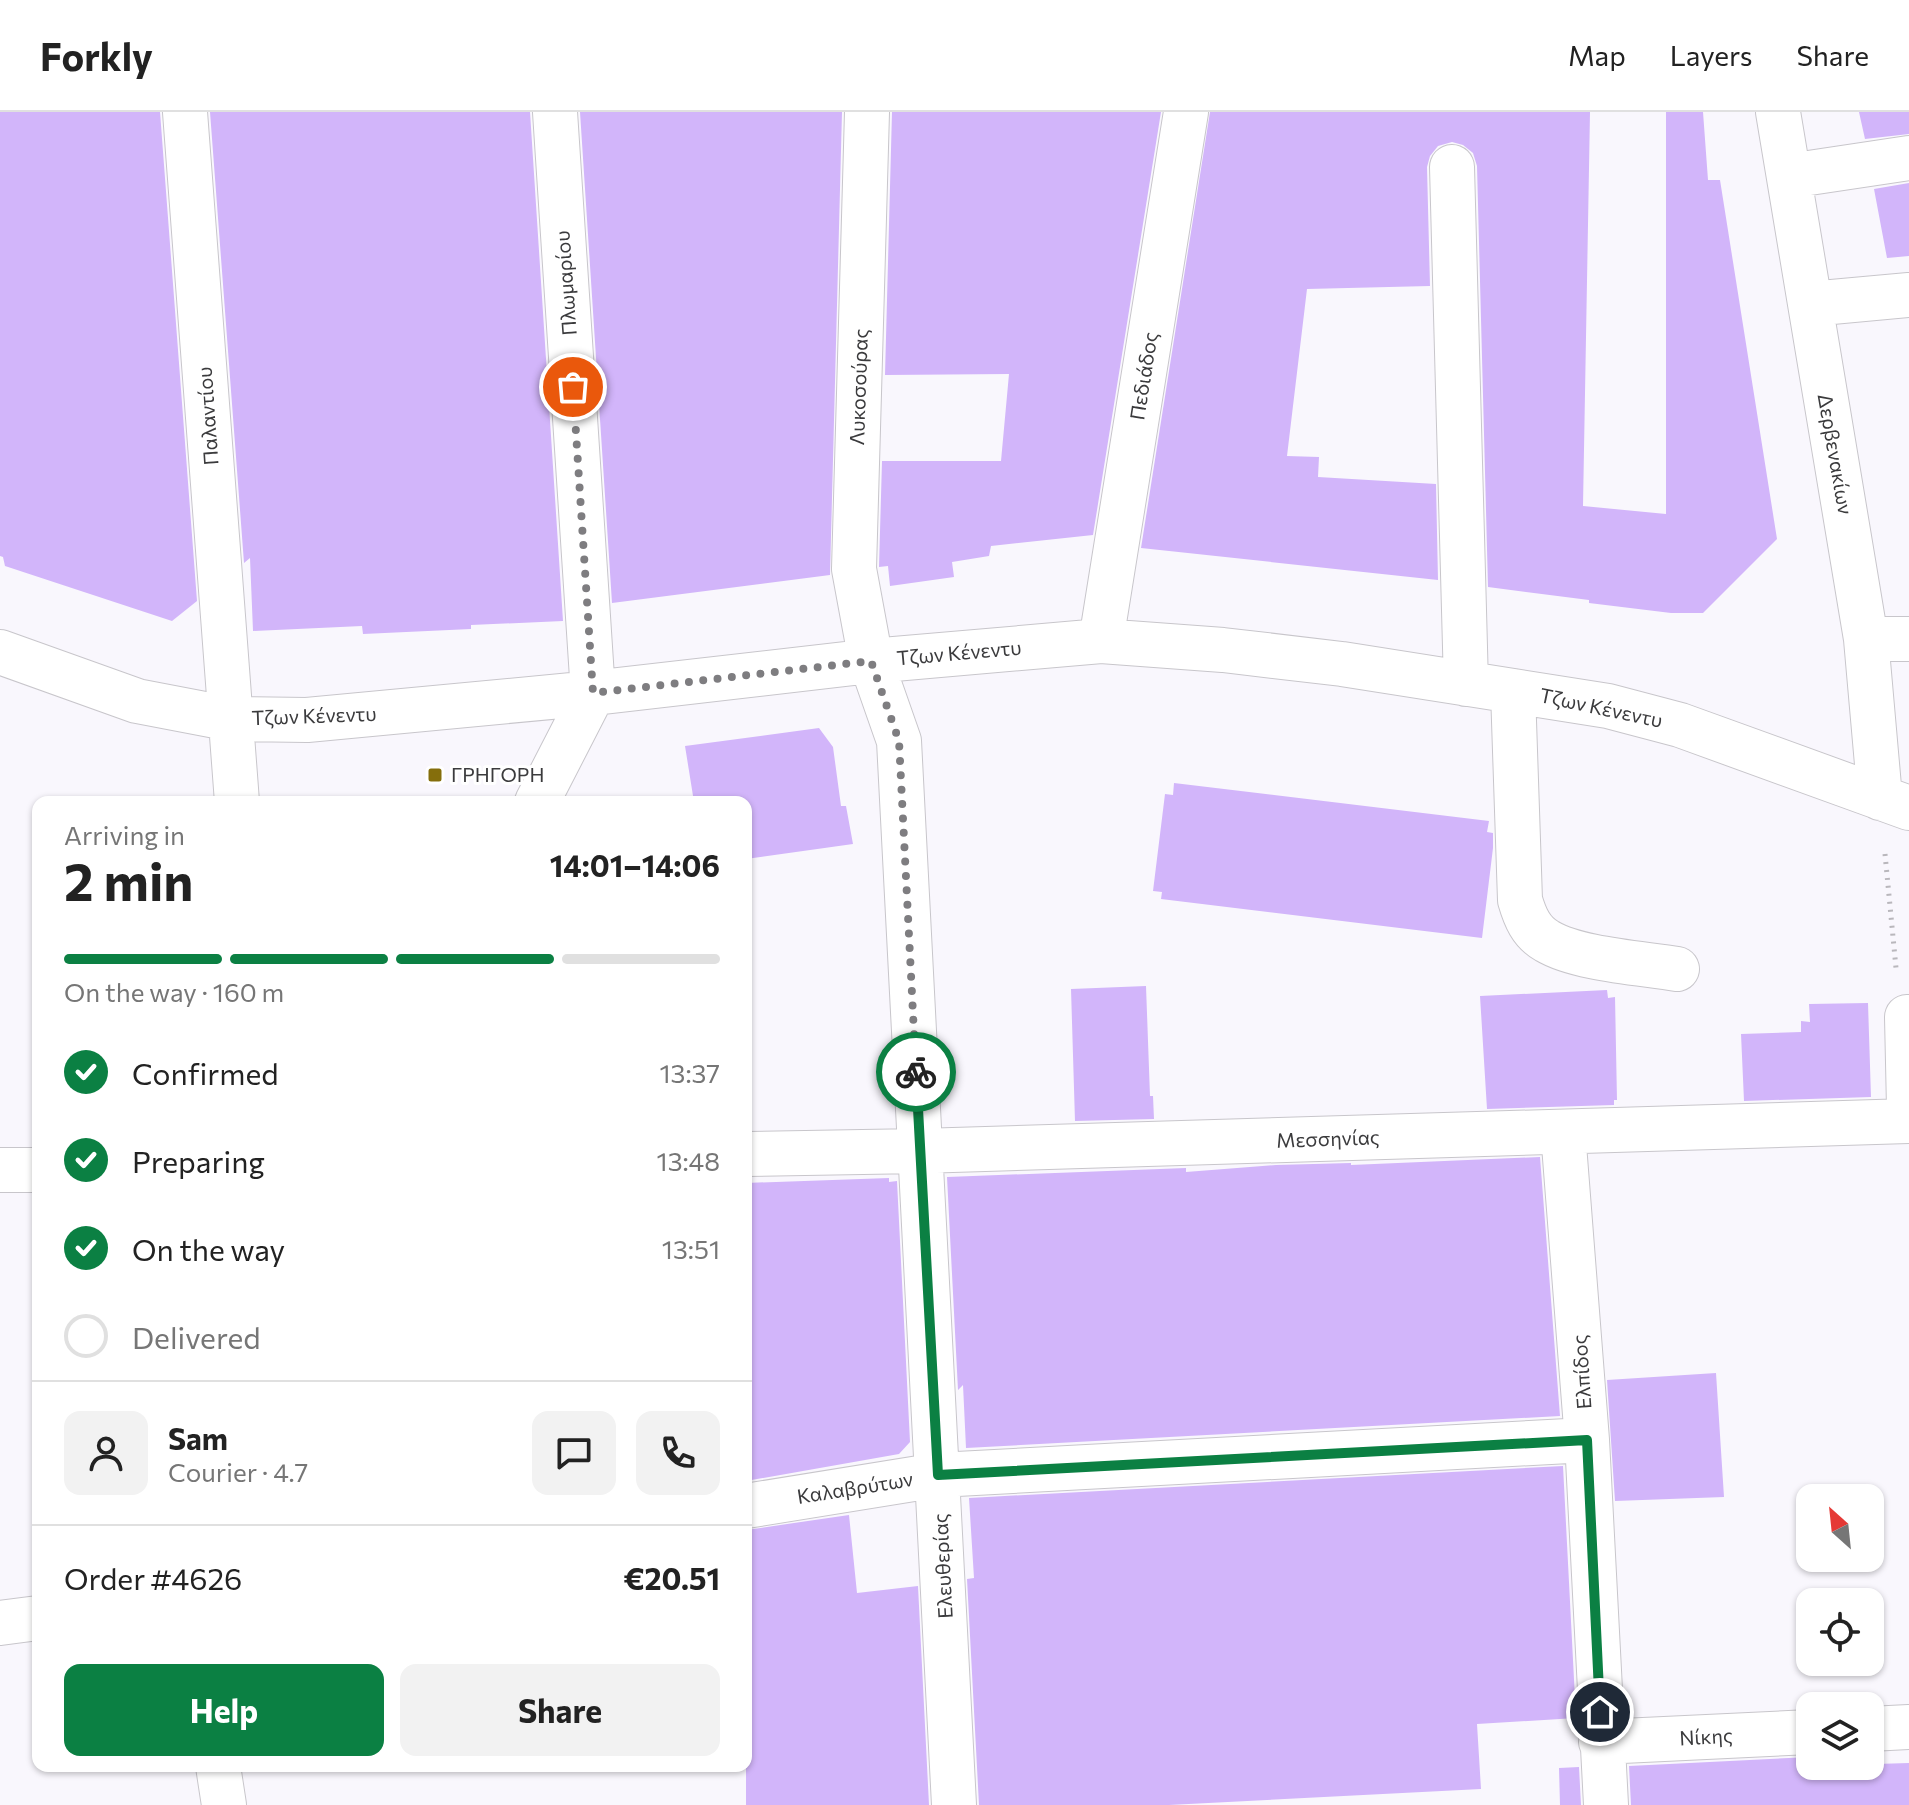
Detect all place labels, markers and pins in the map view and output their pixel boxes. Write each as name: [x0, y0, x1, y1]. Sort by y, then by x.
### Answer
pin: [539, 353, 607, 421]
place label: ΓΡΗΓΟΡΗ: [451, 762, 544, 786]
marker: ΓΡΗΓΟΡΗ: [426, 766, 444, 784]
pin: [1566, 1678, 1634, 1746]

